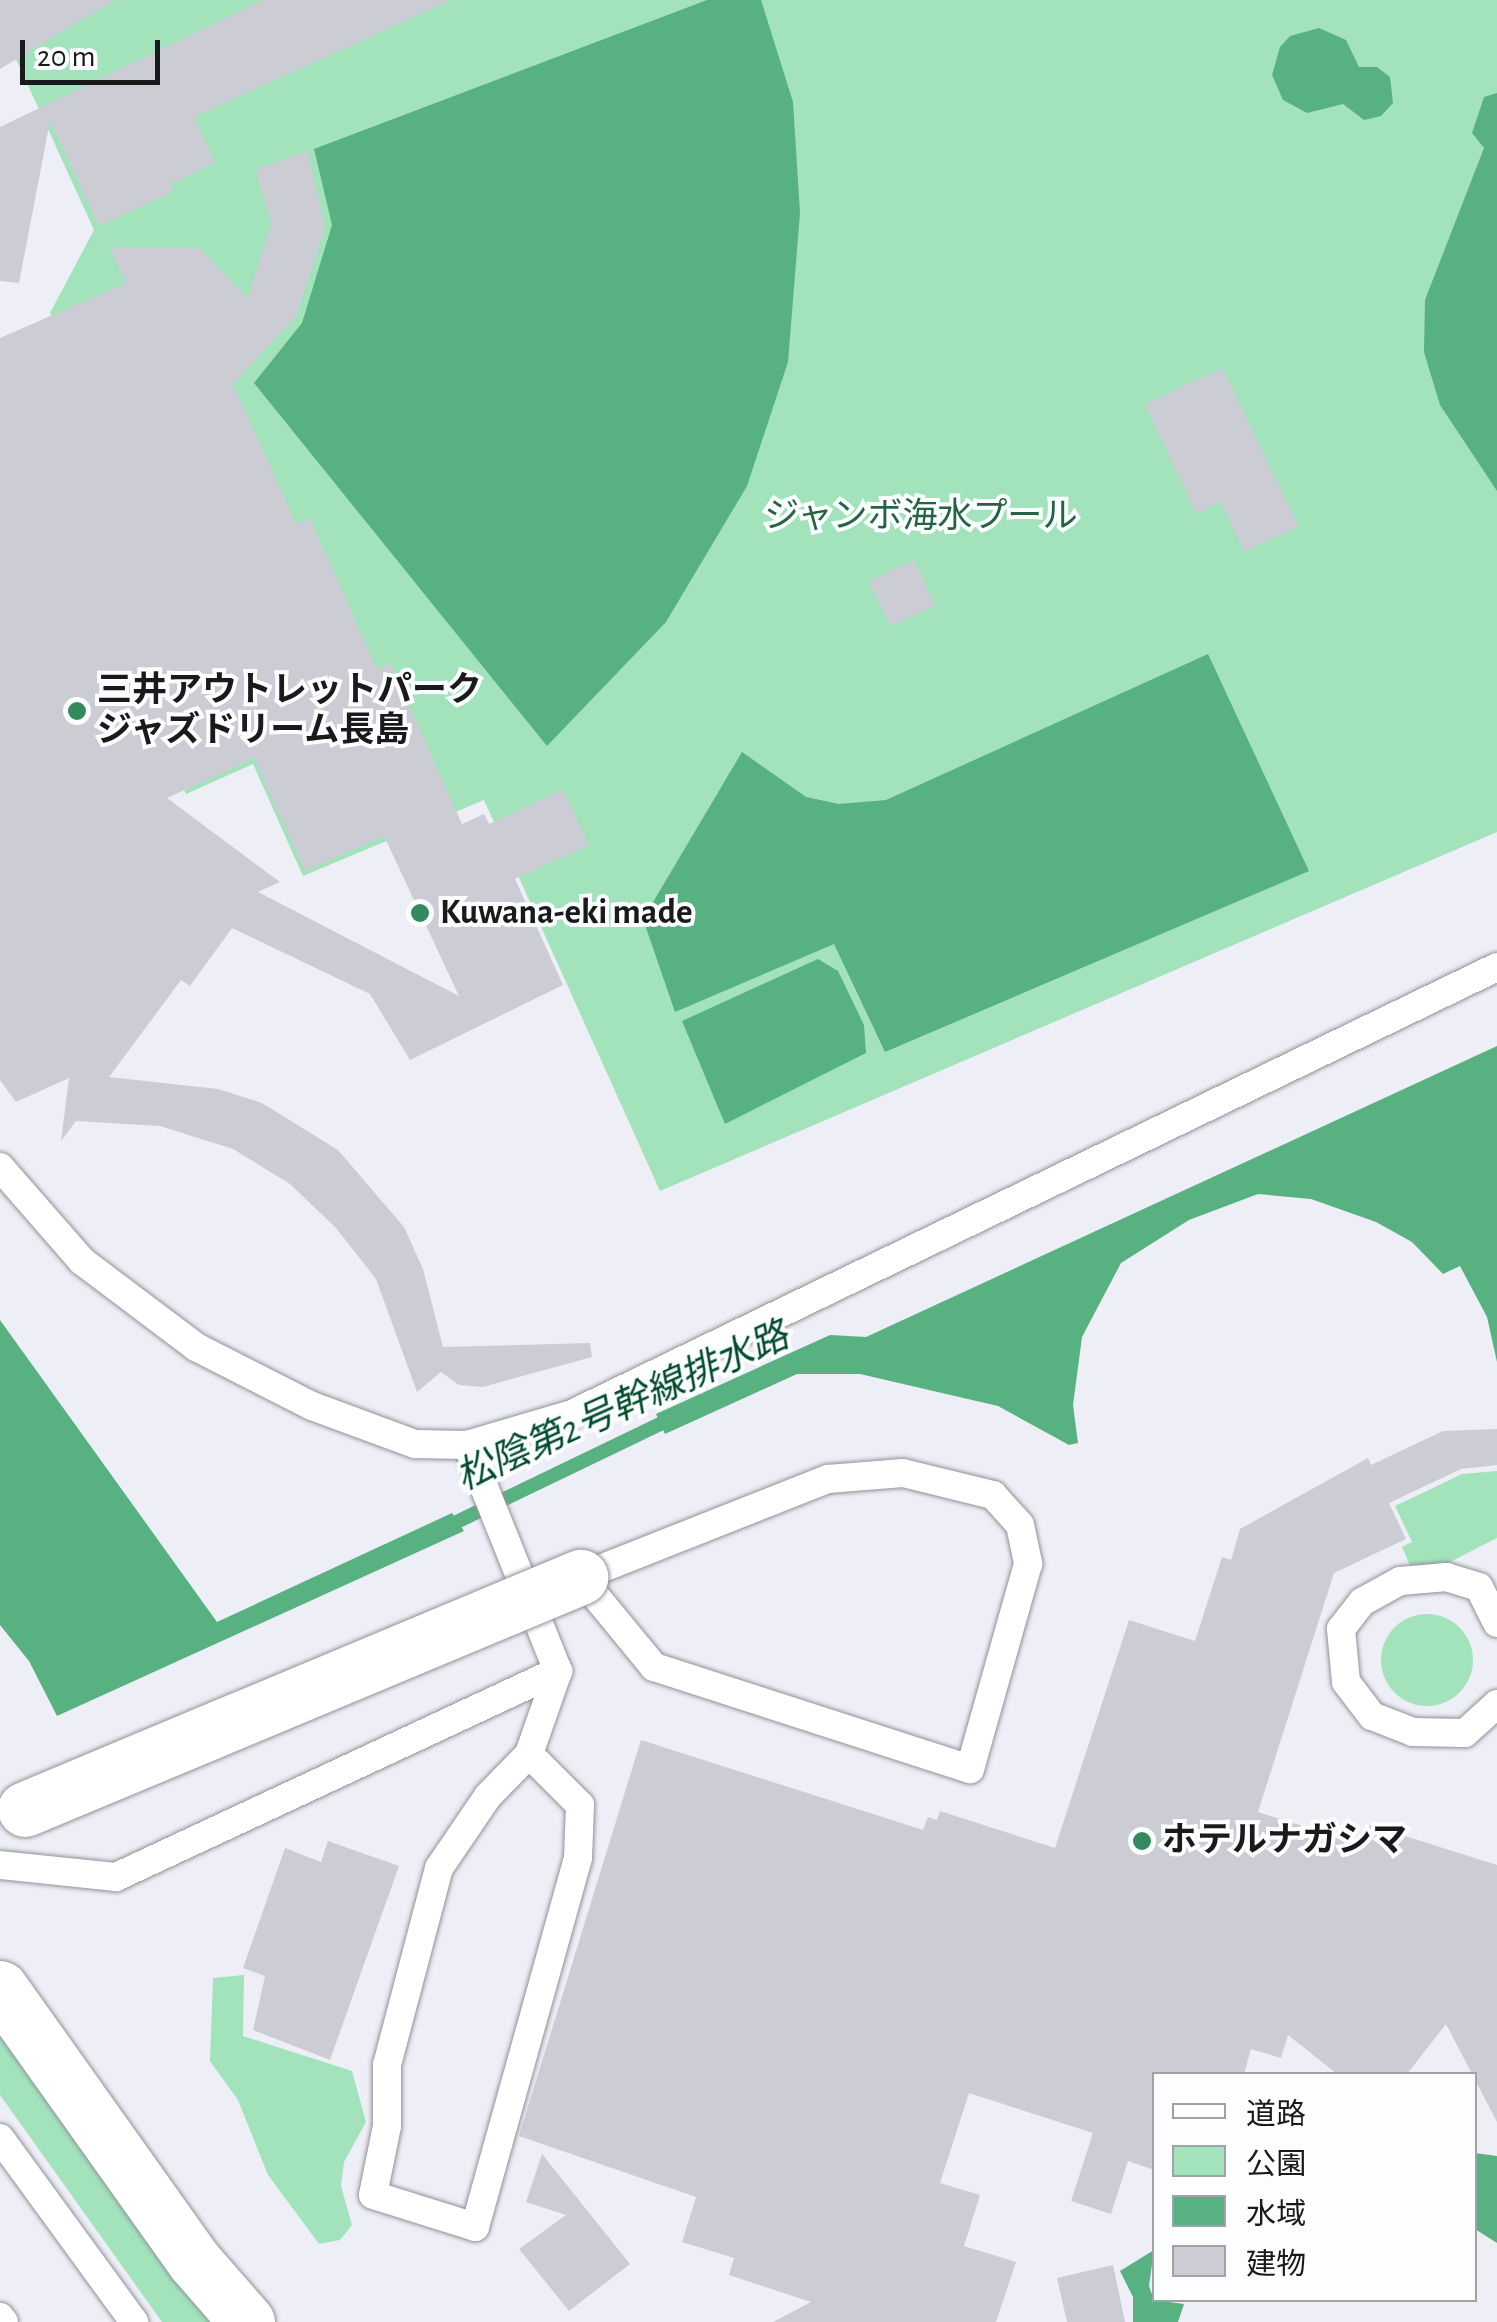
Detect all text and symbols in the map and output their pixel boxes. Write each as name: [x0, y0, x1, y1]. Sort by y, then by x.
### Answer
scale bar: [25, 20, 165, 82]
text: 20 m: [37, 42, 95, 72]
park label: ジャンボ海水プール: [764, 496, 1078, 538]
place label: 三井アウトレットパーク ジャズドリーム長島: [97, 670, 482, 752]
marker: 三井アウトレットパーク ジャズドリーム長島: [66, 700, 88, 722]
place label: Kuwana-eki made: [440, 892, 693, 934]
marker: Kuwana-eki made: [409, 902, 431, 924]
water label: 松陰第2号幹線排水路: [450, 1314, 796, 1502]
place label: ホテルナガシマ: [1162, 1820, 1407, 1862]
marker: ホテルナガシマ: [1131, 1830, 1153, 1852]
legend: [1152, 2072, 1477, 2302]
text: 道路: [1246, 2100, 1306, 2130]
text: 公園: [1246, 2150, 1306, 2180]
text: 水域: [1246, 2200, 1306, 2230]
text: 建物: [1246, 2250, 1306, 2280]

